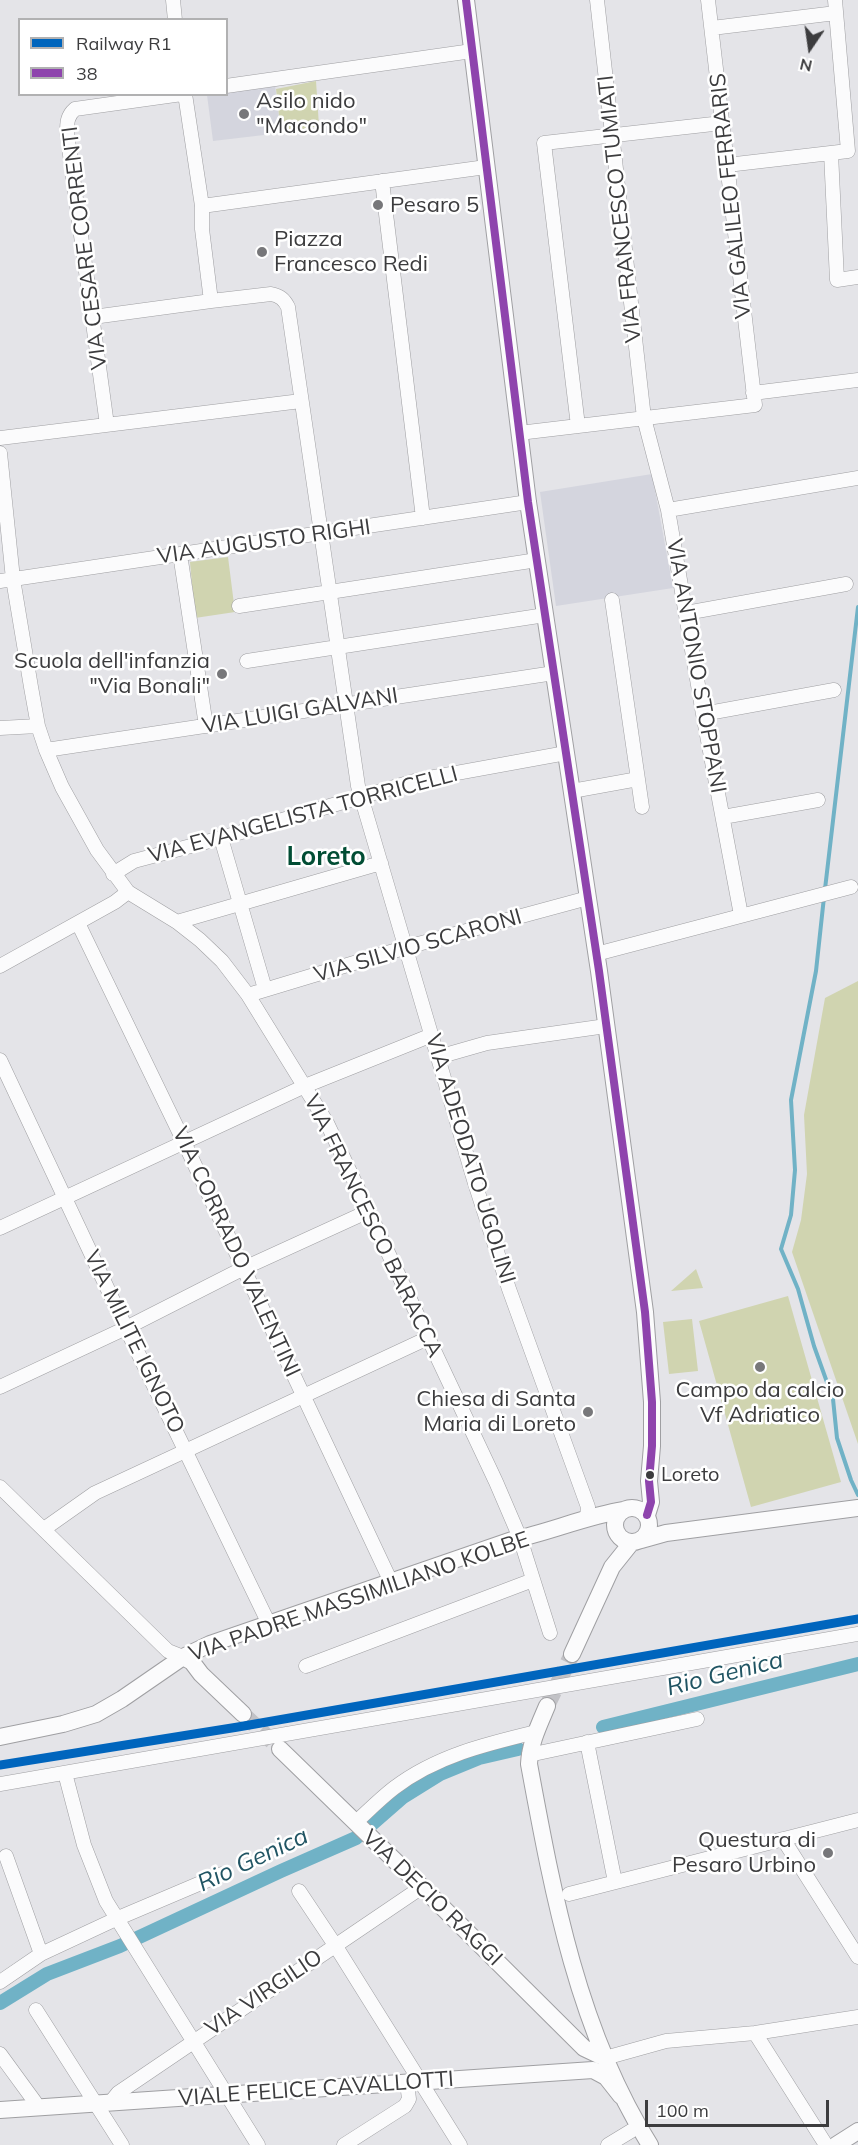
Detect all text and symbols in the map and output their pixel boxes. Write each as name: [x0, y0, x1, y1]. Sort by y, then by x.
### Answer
legend: [18, 18, 228, 96]
north arrow: [780, 18, 840, 78]
text: Railway R1: [76, 32, 171, 55]
text: N: [798, 54, 814, 77]
text: 38: [76, 62, 98, 85]
street label: VIA GALILEO FERRARIS: [705, 72, 757, 320]
street label: VIA FRANCESCO TUMIATI: [593, 74, 647, 344]
place label: Asilo nido "Macondo": [256, 88, 367, 140]
marker: Asilo nido "Macondo": [237, 107, 251, 121]
street label: VIA CESARE CORRENTI: [57, 125, 113, 371]
place label: Pesaro 5: [390, 192, 479, 218]
marker: Pesaro 5: [371, 198, 385, 212]
place label: Piazza Francesco Redi: [274, 226, 428, 278]
marker: Piazza Francesco Redi: [255, 245, 269, 259]
street label: VIA AUGUSTO RIGHI: [156, 514, 372, 570]
street label: VIA ANTONIO STOPPANI: [661, 537, 731, 795]
place label: Scuola dell'infanzia "Via Bonali": [14, 648, 210, 700]
marker: Scuola dell'infanzia "Via Bonali": [215, 667, 229, 681]
street label: VIA LUIGI GALVANI: [200, 682, 400, 740]
street label: VIA EVANGELISTA TORRICELLI: [145, 761, 461, 869]
district label: Loreto: [286, 841, 366, 873]
street label: VIA SILVIO SCARONI: [311, 904, 525, 988]
street label: VIA ADEODATO UGOLINI: [419, 1031, 521, 1287]
street label: VIA FRANCESCO BARACCA: [298, 1090, 448, 1362]
street label: VIA CORRADO VALENTINI: [166, 1123, 306, 1381]
street label: VIA MILITE IGNOTO: [78, 1246, 190, 1438]
marker: Campo da calcio Vf Adriatico: [753, 1360, 767, 1374]
place label: Campo da calcio Vf Adriatico: [676, 1377, 844, 1428]
place label: Chiesa di Santa Maria di Loreto: [416, 1386, 576, 1438]
marker: Chiesa di Santa Maria di Loreto: [581, 1405, 595, 1419]
place label: Loreto: [661, 1463, 720, 1487]
marker: Loreto: [644, 1469, 656, 1481]
street label: VIA PADRE MASSIMILIANO KOLBE: [185, 1526, 533, 1668]
water label: Rio Genica: [664, 1646, 786, 1702]
water label: Rio Genica: [193, 1822, 313, 1898]
street label: VIA DECIO RAGGI: [356, 1824, 508, 1972]
place label: Questura di Pesaro Urbino: [672, 1827, 816, 1879]
marker: Questura di Pesaro Urbino: [821, 1846, 835, 1860]
street label: VIA VIRGILIO: [200, 1944, 328, 2042]
street label: VIALE FELICE CAVALLOTTI: [177, 2066, 455, 2112]
scale bar: [648, 2088, 832, 2126]
text: 100 m: [656, 2099, 709, 2122]

